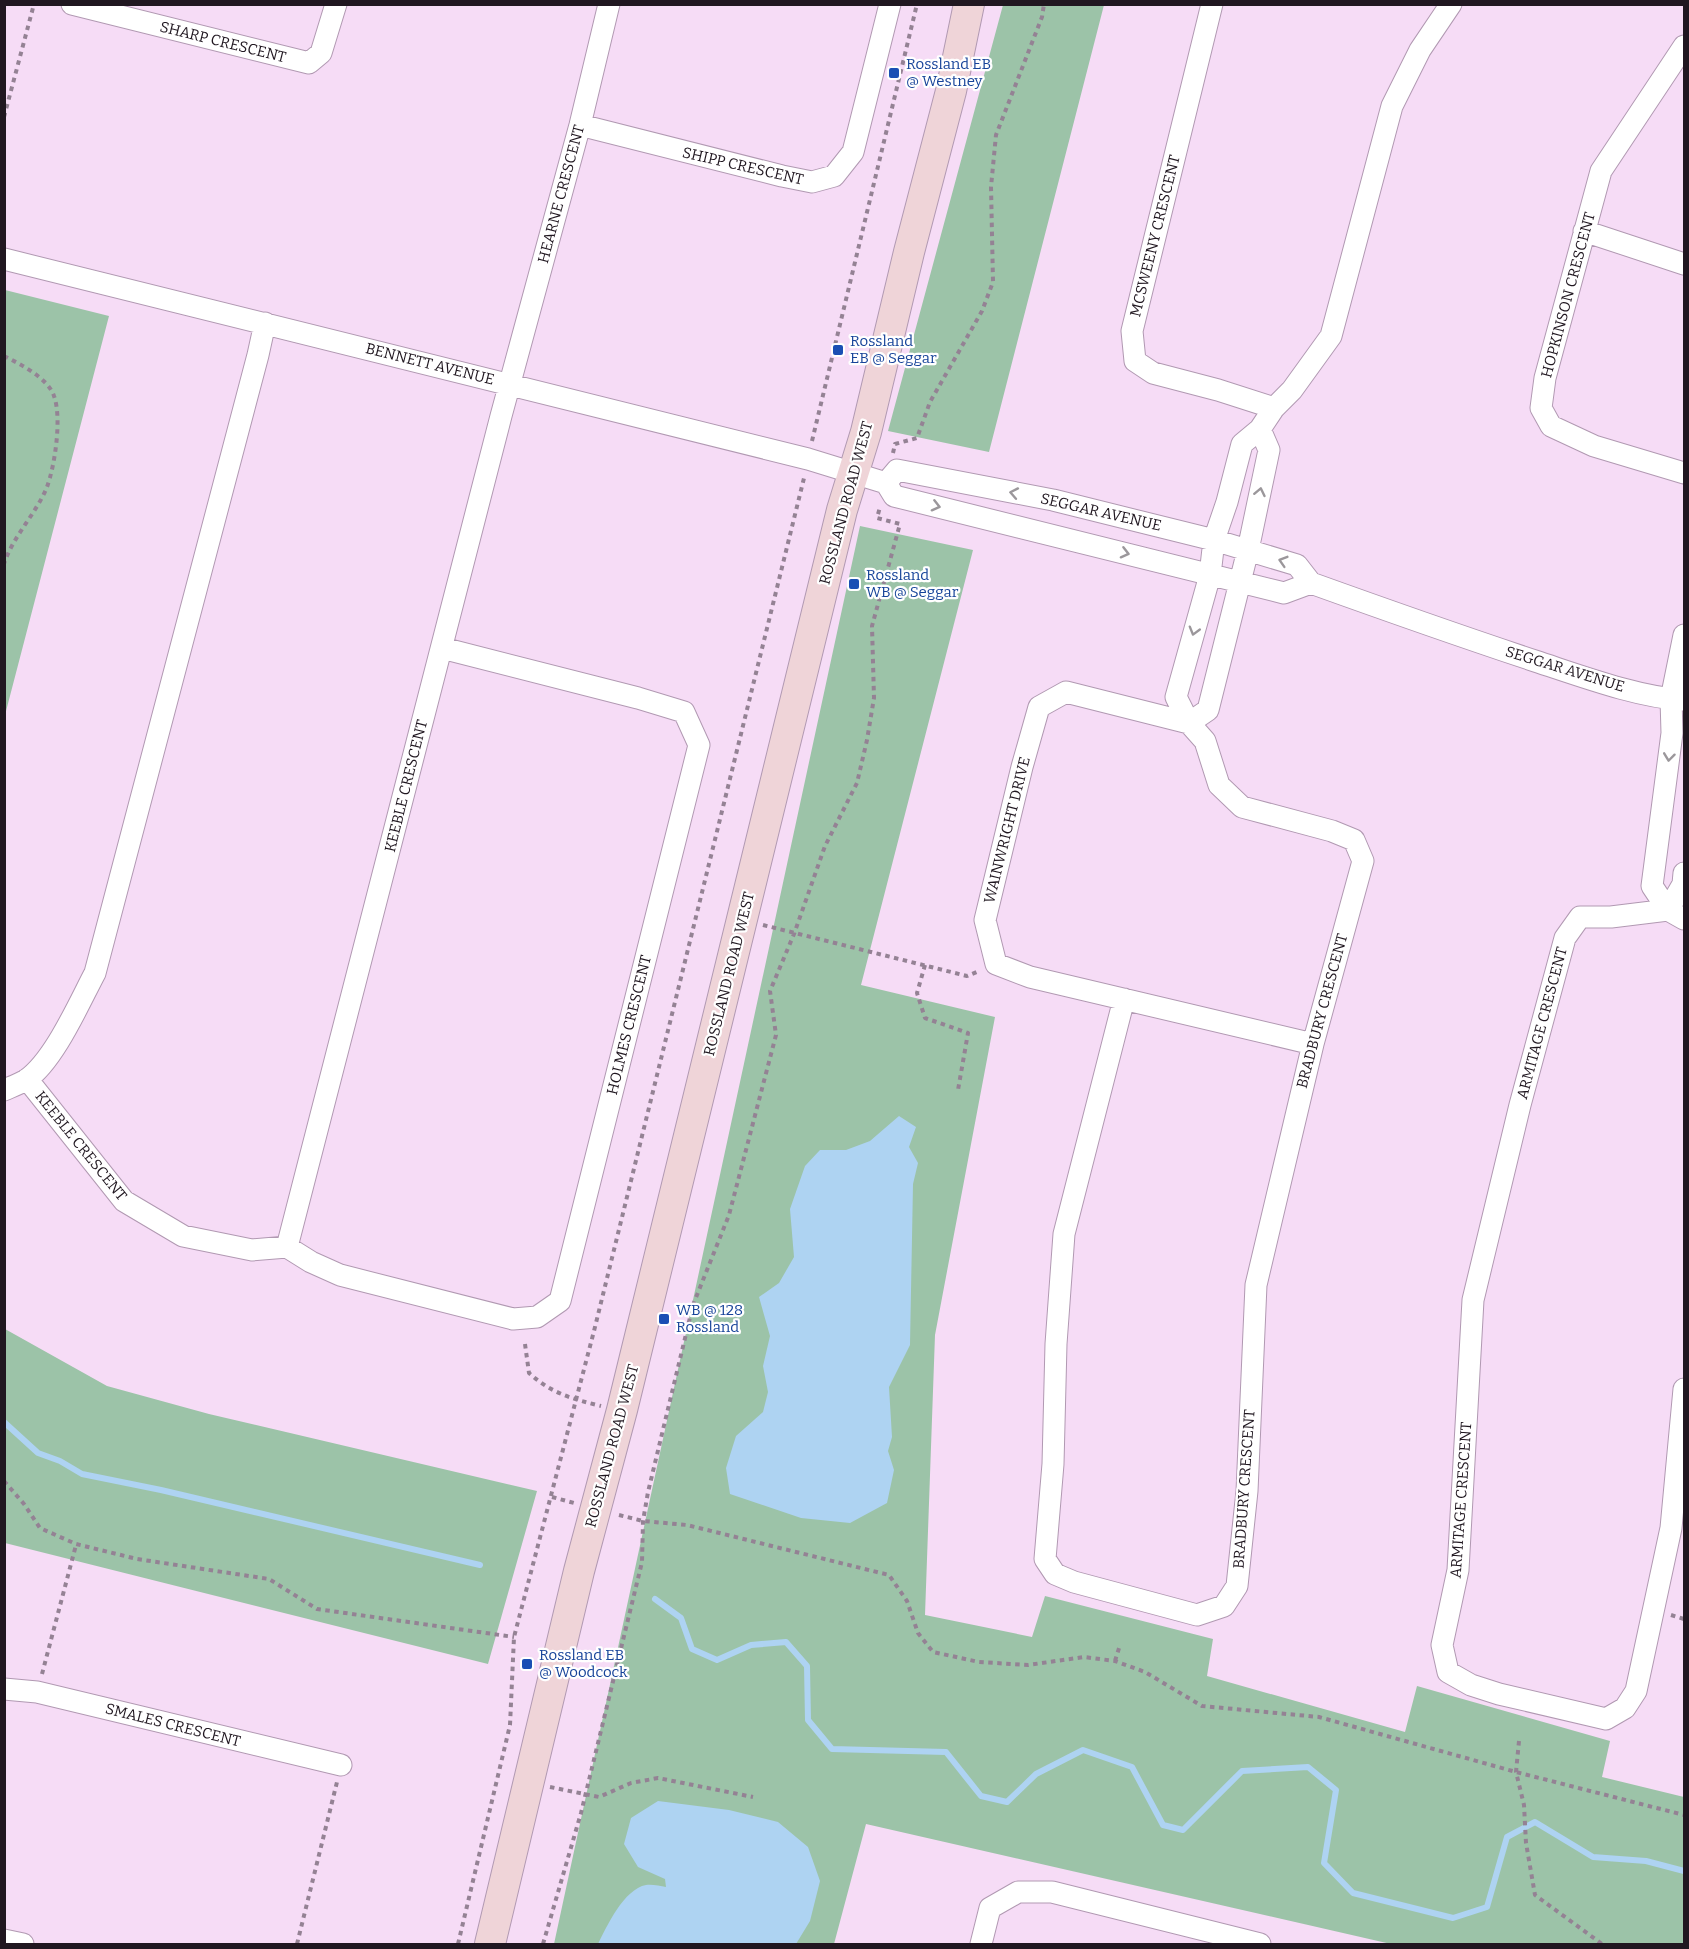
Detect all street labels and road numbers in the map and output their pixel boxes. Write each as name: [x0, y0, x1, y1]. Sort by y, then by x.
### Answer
street label: SHARP CRESCENT: [158, 18, 288, 66]
street label: HEARNE CRESCENT: [534, 123, 588, 265]
street label: SHIPP CRESCENT: [681, 143, 806, 189]
street label: MCSWEENY CRESCENT: [1126, 153, 1184, 319]
street label: HOPKINSON CRESCENT: [1537, 210, 1599, 380]
street label: BENNETT AVENUE: [364, 339, 496, 389]
street label: ROSSLAND ROAD WEST: [816, 419, 877, 587]
street label: SEGGAR AVENUE: [1039, 489, 1163, 535]
street label: SEGGAR AVENUE: [1503, 642, 1627, 696]
street label: KEEBLE CRESCENT: [381, 718, 431, 854]
street label: WAINWRIGHT DRIVE: [980, 755, 1034, 905]
street label: ROSSLAND ROAD WEST: [700, 890, 758, 1058]
street label: BRADBURY CRESCENT: [1293, 931, 1351, 1090]
street label: ARMITAGE CRESCENT: [1513, 945, 1571, 1101]
street label: HOLMES CRESCENT: [603, 953, 655, 1097]
street label: KEEBLE CRESCENT: [31, 1088, 131, 1205]
street label: ROSSLAND ROAD WEST: [582, 1362, 643, 1530]
street label: BRADBURY CRESCENT: [1229, 1409, 1259, 1569]
street label: ARMITAGE CRESCENT: [1447, 1421, 1475, 1579]
street label: SMALES CRESCENT: [104, 1699, 243, 1751]

